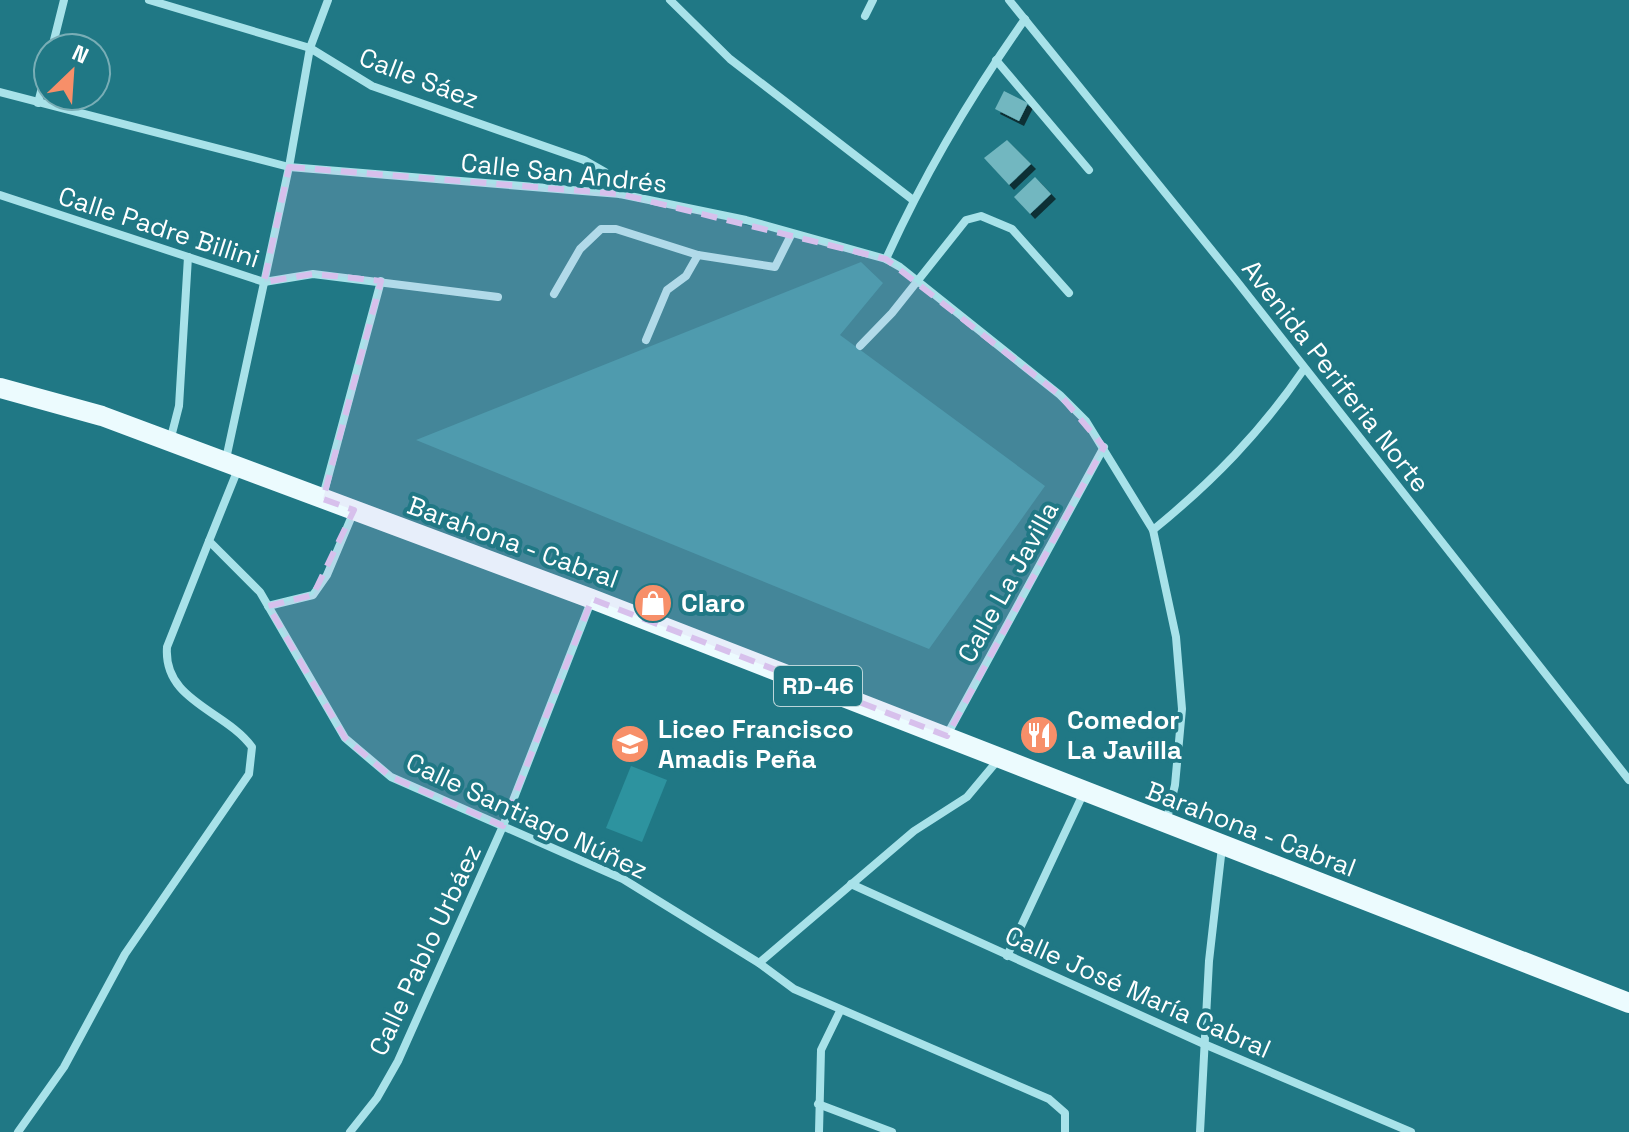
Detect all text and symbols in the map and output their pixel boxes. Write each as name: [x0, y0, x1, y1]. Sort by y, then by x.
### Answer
north arrow: [32, 32, 112, 112]
text: N: [68, 38, 93, 70]
street label: Calle Sáez: [354, 40, 484, 116]
street label: Calle San Andrés: [459, 145, 669, 201]
street label: Calle Padre Billini: [54, 178, 264, 276]
street label: Avenida Periferia Norte: [1234, 253, 1438, 499]
street label: Barahona - Cabral: [403, 488, 623, 596]
street label: Calle La Javilla: [950, 495, 1066, 669]
shop icon: Claro: [632, 582, 674, 624]
place label: Claro: [681, 586, 745, 620]
road number: RD-46: [774, 666, 862, 706]
place label: Comedor La Javilla: [1067, 703, 1182, 767]
place label: Liceo Francisco Amadis Peña: [658, 712, 854, 776]
restaurant icon: Comedor La Javilla: [1018, 714, 1060, 756]
school or university icon: Liceo Francisco Amadis Peña: [609, 723, 651, 765]
street label: Calle Santiago Núñez: [401, 745, 653, 887]
street label: Barahona - Cabral: [1141, 773, 1361, 885]
street label: Calle Pablo Urbáez: [361, 839, 489, 1061]
street label: Calle José María Cabral: [1000, 918, 1276, 1066]

